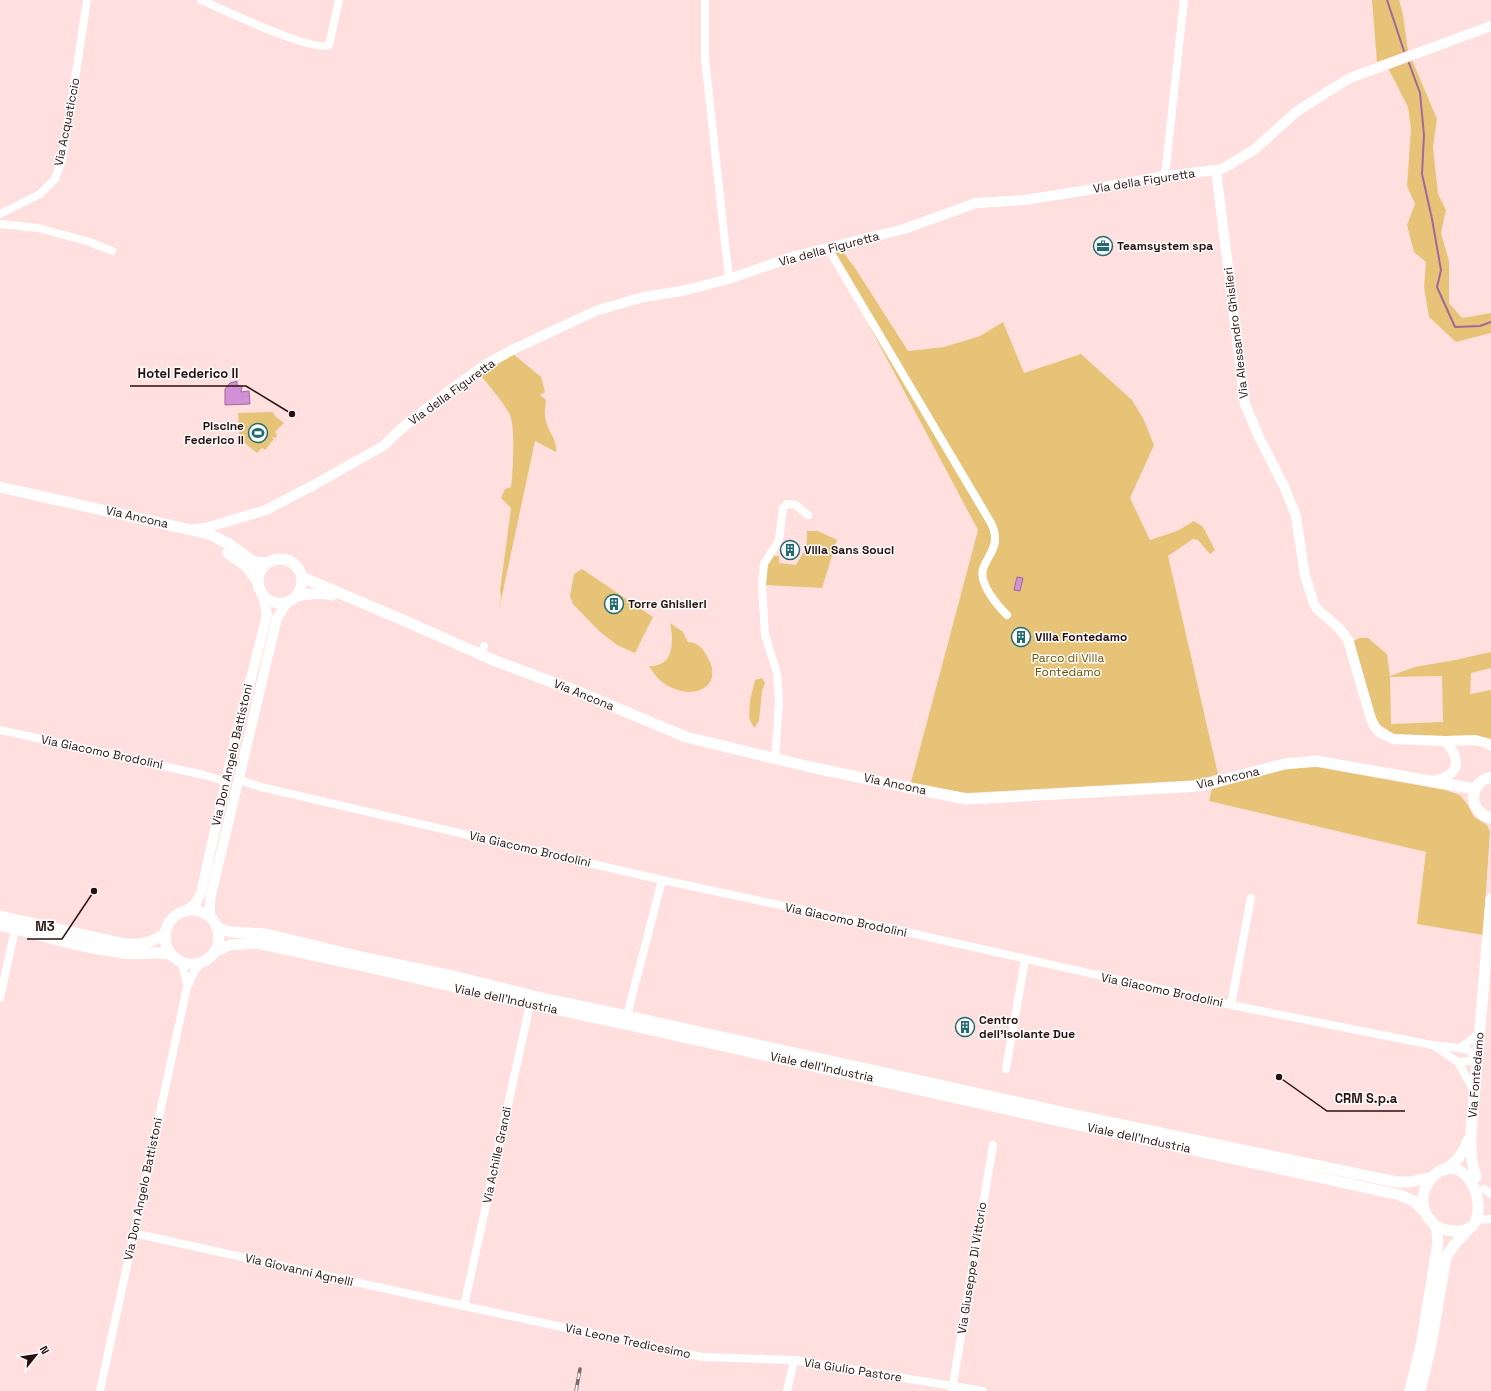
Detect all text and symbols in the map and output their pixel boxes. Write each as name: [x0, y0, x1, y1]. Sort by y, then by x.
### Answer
street label: Via Acquaticcio: [51, 76, 83, 168]
street label: Via della Figuretta: [1092, 165, 1196, 197]
street label: Via della Figuretta: [777, 228, 881, 270]
office icon: Teamsystem spa: [1092, 235, 1114, 257]
place label: Teamsystem spa: [1117, 238, 1213, 254]
street label: Via Alessandro Ghislieri: [1220, 266, 1252, 400]
street label: Via della Figuretta: [406, 355, 499, 429]
callout: Hotel Federico II: [130, 361, 246, 386]
text: Hotel Federico II: [138, 365, 238, 382]
place label: Piscine Federico II: [184, 418, 244, 448]
sports icon: Piscine Federico II: [247, 422, 269, 444]
street label: Via Ancona: [104, 502, 170, 532]
building icon: Villa Sans Souci: [779, 539, 801, 561]
place label: Villa Sans Souci: [804, 542, 894, 558]
building icon: Torre Ghislieri: [603, 593, 625, 615]
place label: Torre Ghislieri: [628, 596, 707, 612]
building icon: Villa Fontedamo: [1010, 626, 1032, 648]
place label: Villa Fontedamo: [1035, 629, 1127, 645]
park label: Parco di Villa Fontedamo: [1032, 650, 1104, 680]
street label: Via Ancona: [551, 676, 617, 714]
street label: Via Don Angelo Battistoni: [208, 682, 256, 828]
street label: Via Giacomo Brodolini: [40, 731, 165, 773]
street label: Via Ancona: [1195, 763, 1261, 793]
street label: Via Ancona: [862, 770, 928, 798]
street label: Via Giacomo Brodolini: [468, 827, 592, 871]
street label: Via Giacomo Brodolini: [784, 899, 909, 941]
callout: M3: [27, 914, 62, 939]
text: M3: [35, 918, 55, 935]
street label: Via Giacomo Brodolini: [1100, 969, 1225, 1011]
street label: Viale dell'Industria: [453, 980, 559, 1018]
place label: Centro dell'Isolante Due: [979, 1012, 1075, 1042]
building icon: Centro dell'Isolante Due: [954, 1016, 976, 1038]
street label: Via Fontedamo: [1464, 1031, 1488, 1119]
street label: Viale dell'Industria: [769, 1048, 875, 1086]
callout: CRM S.p.a: [1327, 1086, 1405, 1111]
text: CRM S.p.a: [1335, 1090, 1398, 1107]
street label: Via Achille Grandi: [479, 1105, 515, 1205]
street label: Via Don Angelo Battistoni: [120, 1116, 166, 1262]
street label: Viale dell'Industria: [1086, 1119, 1192, 1157]
street label: Via Giuseppe Di Vittorio: [954, 1201, 990, 1335]
street label: Via Giovanni Agnelli: [243, 1250, 355, 1290]
street label: Via Leone Tredicesimo: [564, 1320, 692, 1362]
north arrow: [16, 1335, 56, 1375]
text: N: [37, 1343, 53, 1357]
street label: Via Giulio Pastore: [803, 1354, 903, 1386]

